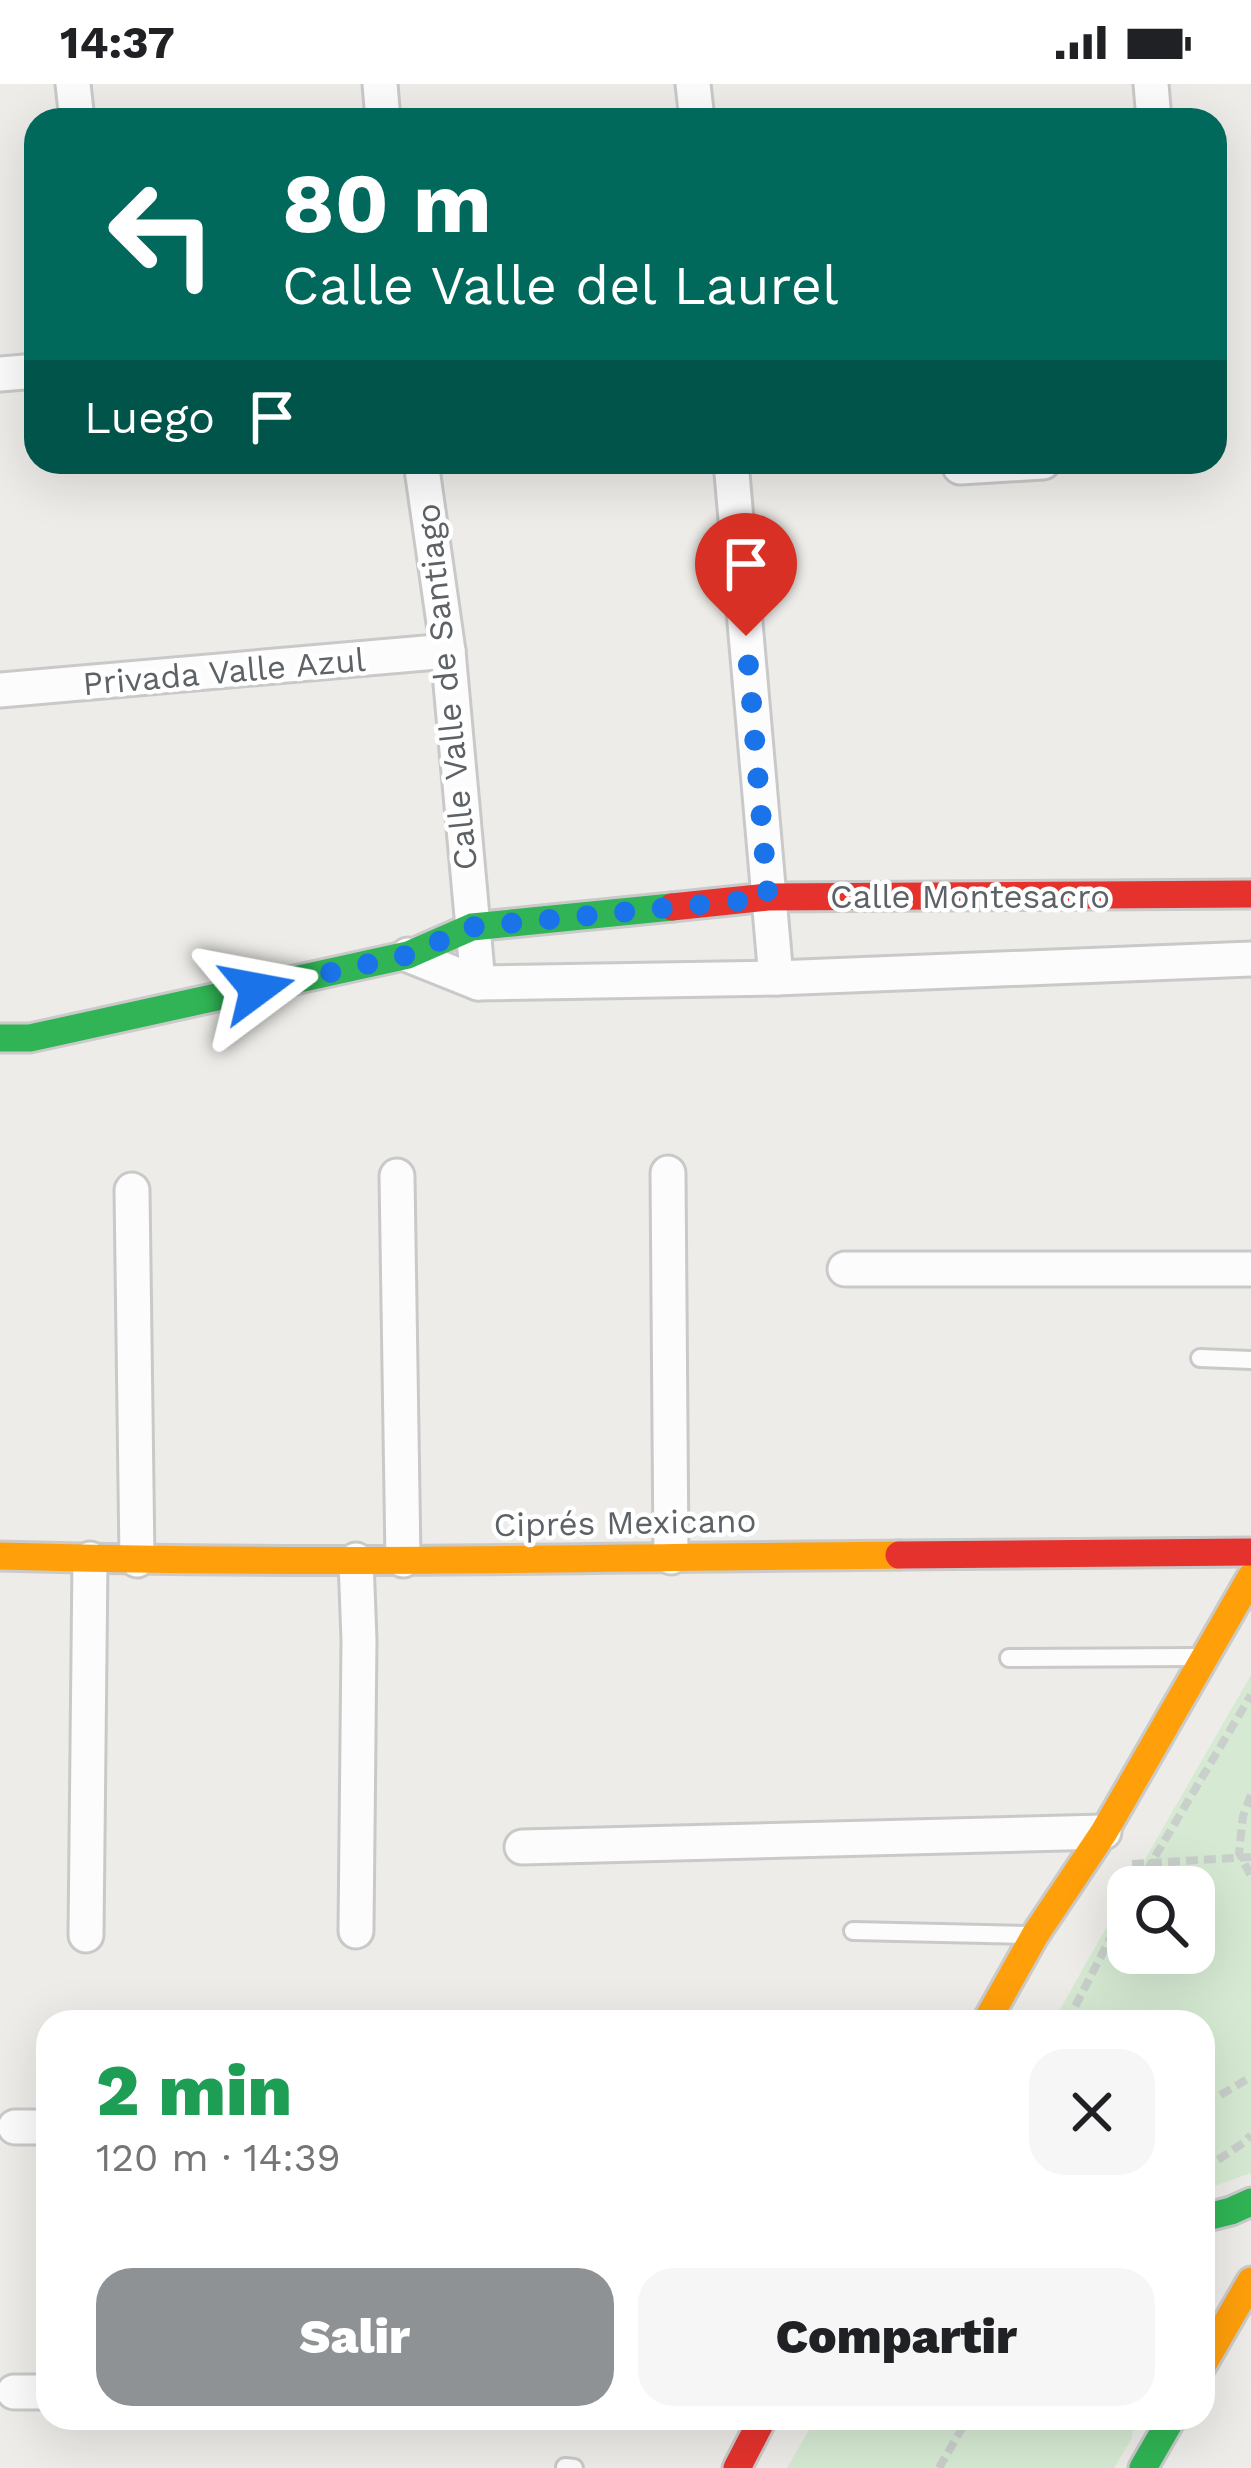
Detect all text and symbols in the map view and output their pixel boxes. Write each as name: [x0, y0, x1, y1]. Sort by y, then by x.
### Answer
text: 14:37: [60, 16, 175, 69]
text: 80 m: [282, 154, 492, 252]
icon: left: [84, 156, 240, 312]
text: Calle Valle del Laurel: [282, 254, 838, 317]
icon: arrive: [239, 384, 305, 450]
text: Luego: [84, 391, 215, 444]
street label: Calle Valle de Santiago: [408, 502, 485, 872]
pin: [695, 513, 797, 636]
icon: arrive: [713, 531, 779, 597]
street label: Privada Valle Azul: [81, 640, 367, 703]
street label: Calle Montesacro: [830, 877, 1110, 916]
position arrow: [194, 926, 320, 1052]
street label: Ciprés Mexicano: [493, 1501, 757, 1544]
map controls: [1107, 1866, 1215, 1974]
button: search: [1107, 1866, 1215, 1974]
text: 2 min: [96, 2048, 292, 2132]
button: close: [1029, 2049, 1155, 2175]
text: 120 m · 14:39: [96, 2135, 341, 2180]
button: Salir: [96, 2268, 614, 2406]
button: Compartir: [638, 2268, 1155, 2406]

